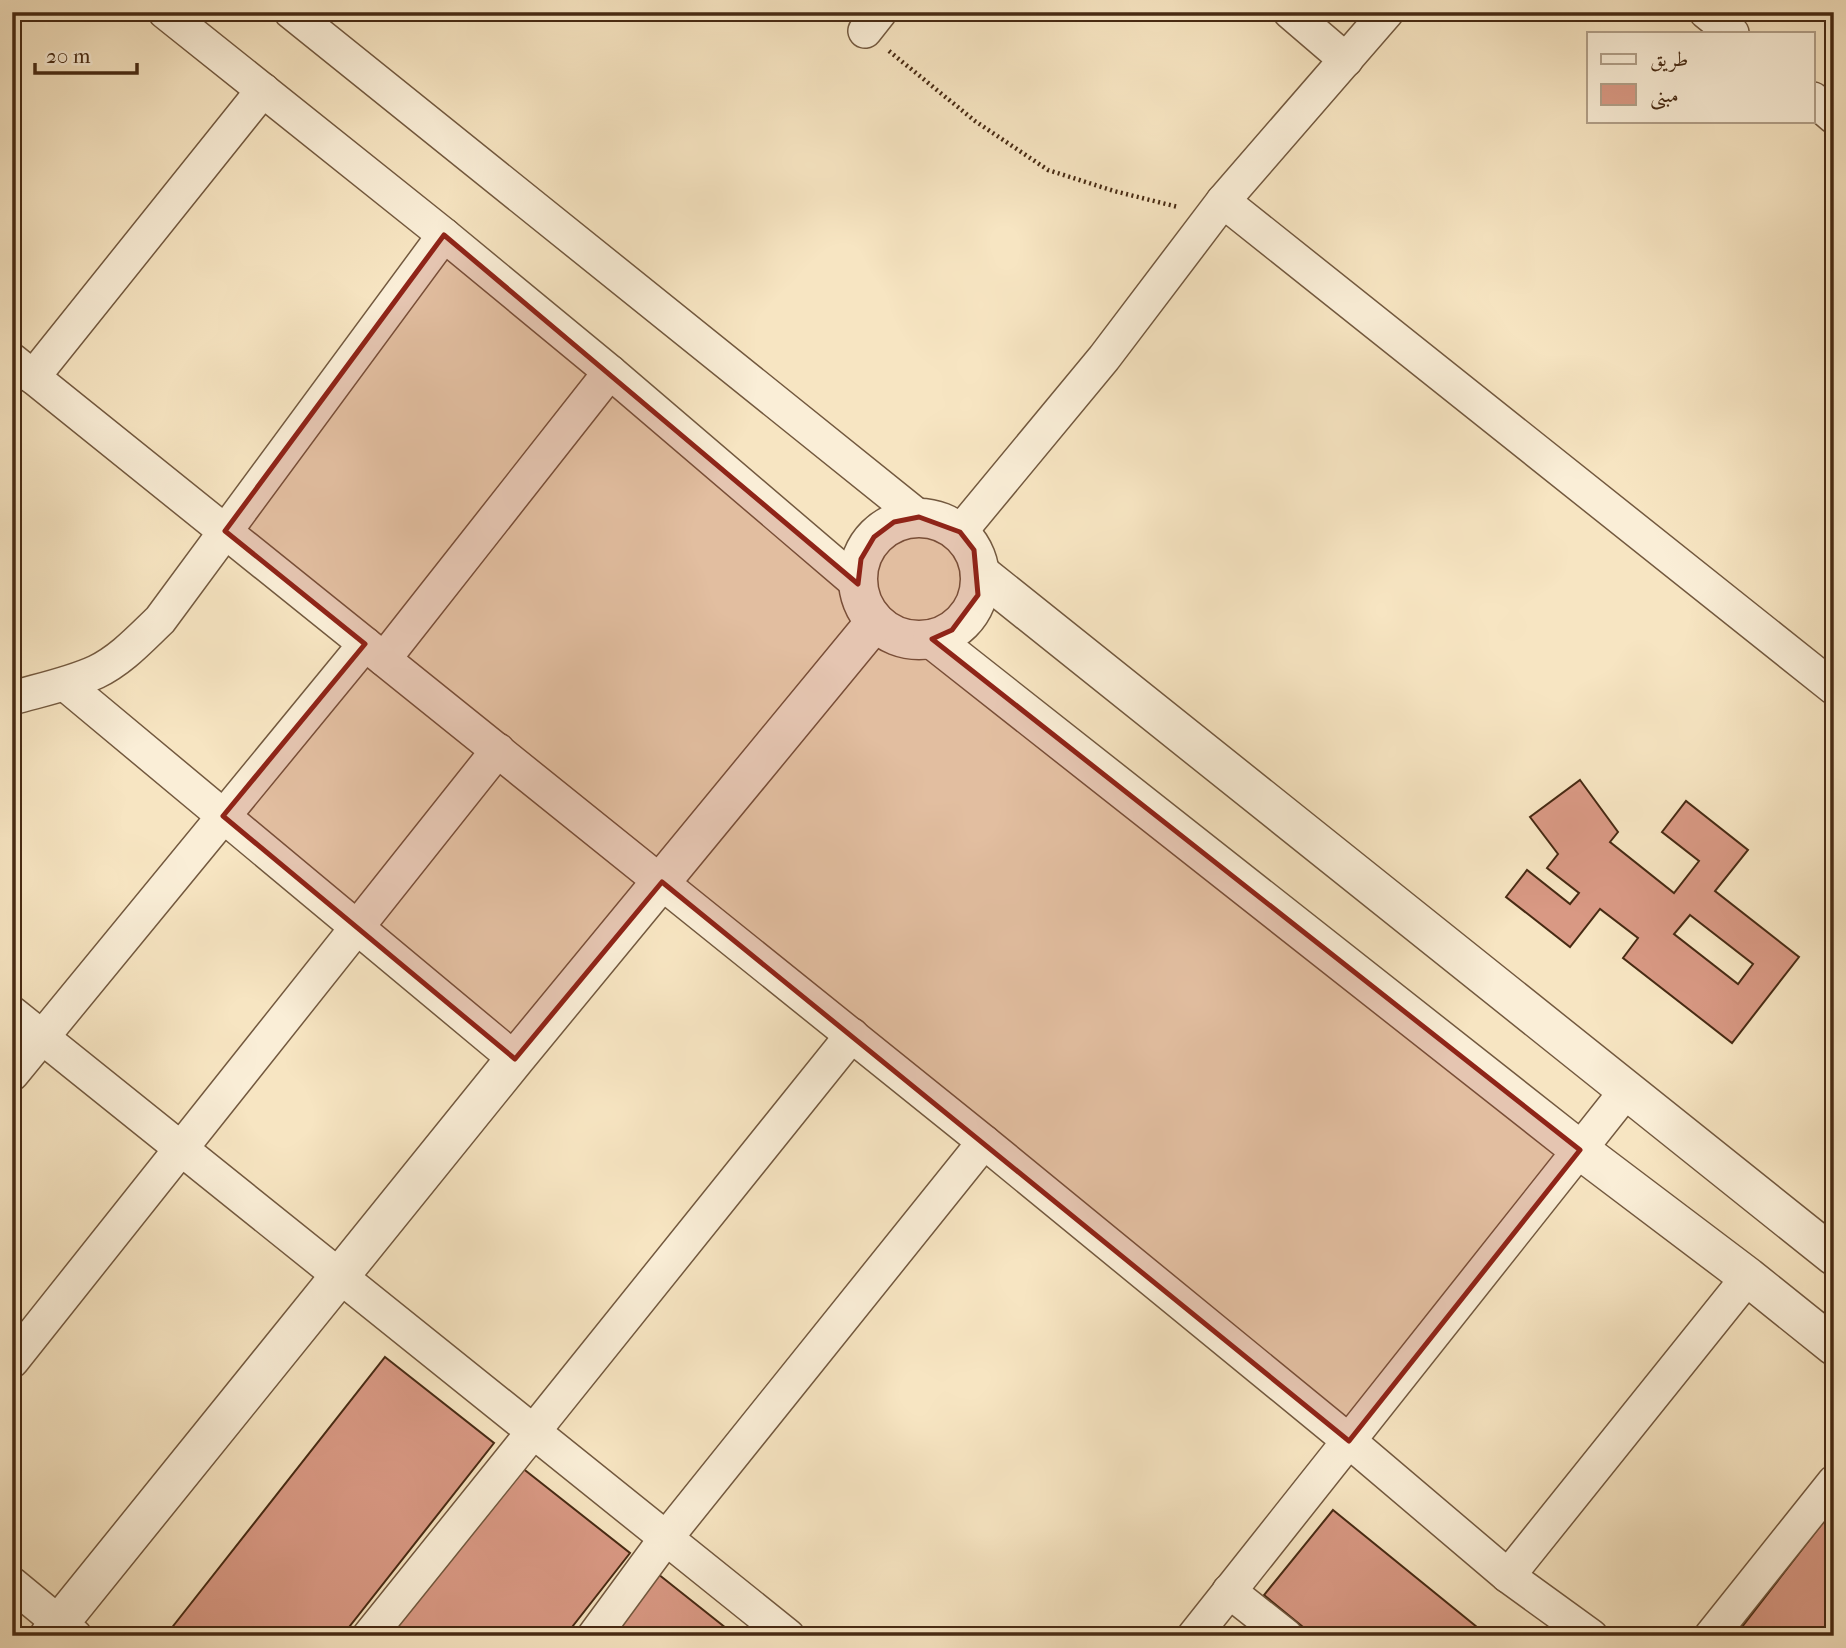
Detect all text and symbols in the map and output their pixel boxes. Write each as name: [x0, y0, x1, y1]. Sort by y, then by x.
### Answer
scale bar: [35, 32, 136, 76]
legend: [1587, 32, 1814, 122]
text: 20 m: [46, 44, 91, 68]
text: طريق: [1650, 47, 1688, 72]
text: مبنى: [1650, 83, 1679, 110]

